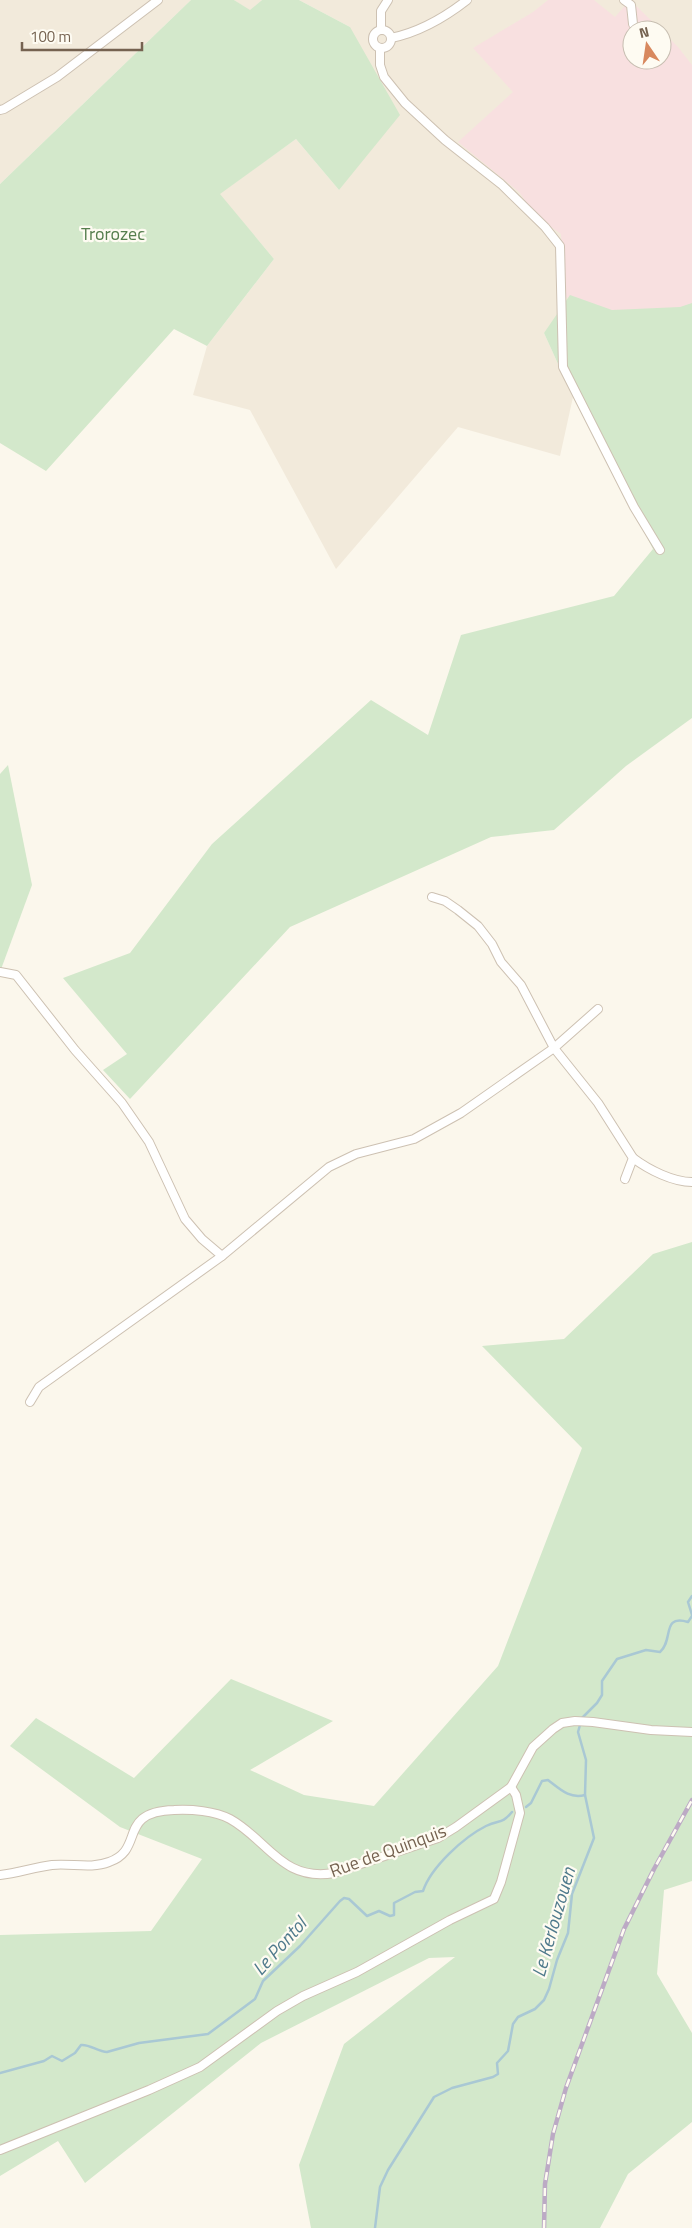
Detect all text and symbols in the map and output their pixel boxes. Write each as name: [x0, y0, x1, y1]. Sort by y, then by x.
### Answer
scale bar: [22, 20, 142, 52]
north arrow: [622, 20, 672, 70]
text: N: [637, 21, 651, 43]
text: 100 m: [30, 25, 71, 48]
park label: Trorozec: [81, 220, 145, 247]
street label: Rue de Quinquis: [326, 1817, 450, 1884]
water label: Le Kerlouzouen: [523, 1863, 582, 1980]
water label: Le Pontol: [245, 1909, 314, 1981]

